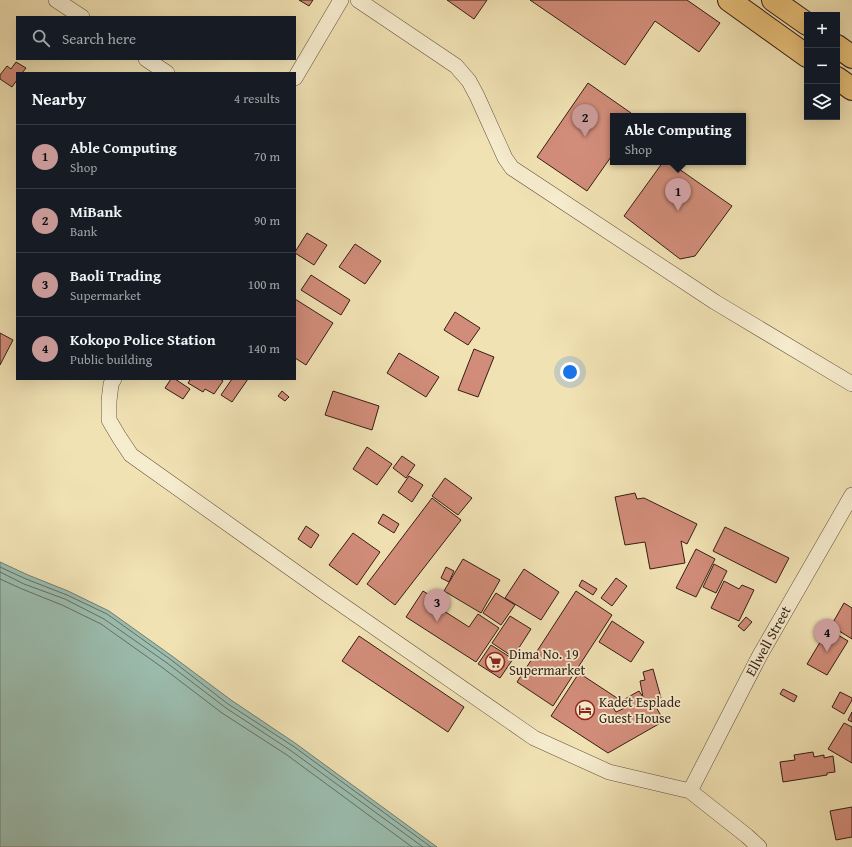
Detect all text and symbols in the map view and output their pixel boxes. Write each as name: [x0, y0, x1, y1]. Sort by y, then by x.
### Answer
map controls: [804, 12, 840, 120]
button: +: [804, 12, 840, 48]
search box: [16, 16, 296, 60]
icon: search: [30, 27, 52, 49]
text: Search here: [62, 28, 136, 49]
button: −: [804, 48, 840, 84]
button: layers: [804, 84, 840, 120]
text: Nearby: [32, 86, 86, 111]
text: 4 results: [234, 89, 280, 108]
pin: 2: [572, 104, 598, 137]
popup: [610, 113, 746, 165]
text: Able Computing: [625, 119, 731, 140]
text: Able Computing: [70, 137, 177, 158]
text: Shop: [625, 140, 652, 159]
text: 1: [42, 147, 48, 166]
text: 70 m: [254, 147, 280, 166]
text: Shop: [70, 158, 97, 177]
pin: 1: [665, 178, 691, 211]
text: MiBank: [70, 201, 122, 222]
text: 2: [42, 211, 48, 230]
text: 90 m: [254, 211, 280, 230]
text: Bank: [70, 222, 97, 241]
text: Baoli Trading: [70, 265, 161, 286]
text: 3: [42, 275, 48, 294]
text: 100 m: [248, 275, 280, 294]
text: Supermarket: [70, 286, 141, 305]
text: Kokopo Police Station: [70, 329, 216, 350]
text: 4: [42, 339, 48, 358]
text: 140 m: [248, 339, 280, 358]
text: Public building: [70, 350, 152, 369]
your location: [560, 362, 580, 382]
pin: 3: [424, 589, 450, 622]
street label: Ellwell Street: [740, 602, 796, 680]
pin: 4: [814, 619, 840, 652]
place label: Dima No. 19 Supermarket: [509, 644, 586, 680]
supermarket icon: Dima No. 19 Supermarket: [484, 651, 506, 673]
place label: Kadet Esplade Guest House: [599, 692, 681, 728]
hotel icon: Kadet Esplade Guest House: [574, 699, 596, 721]

